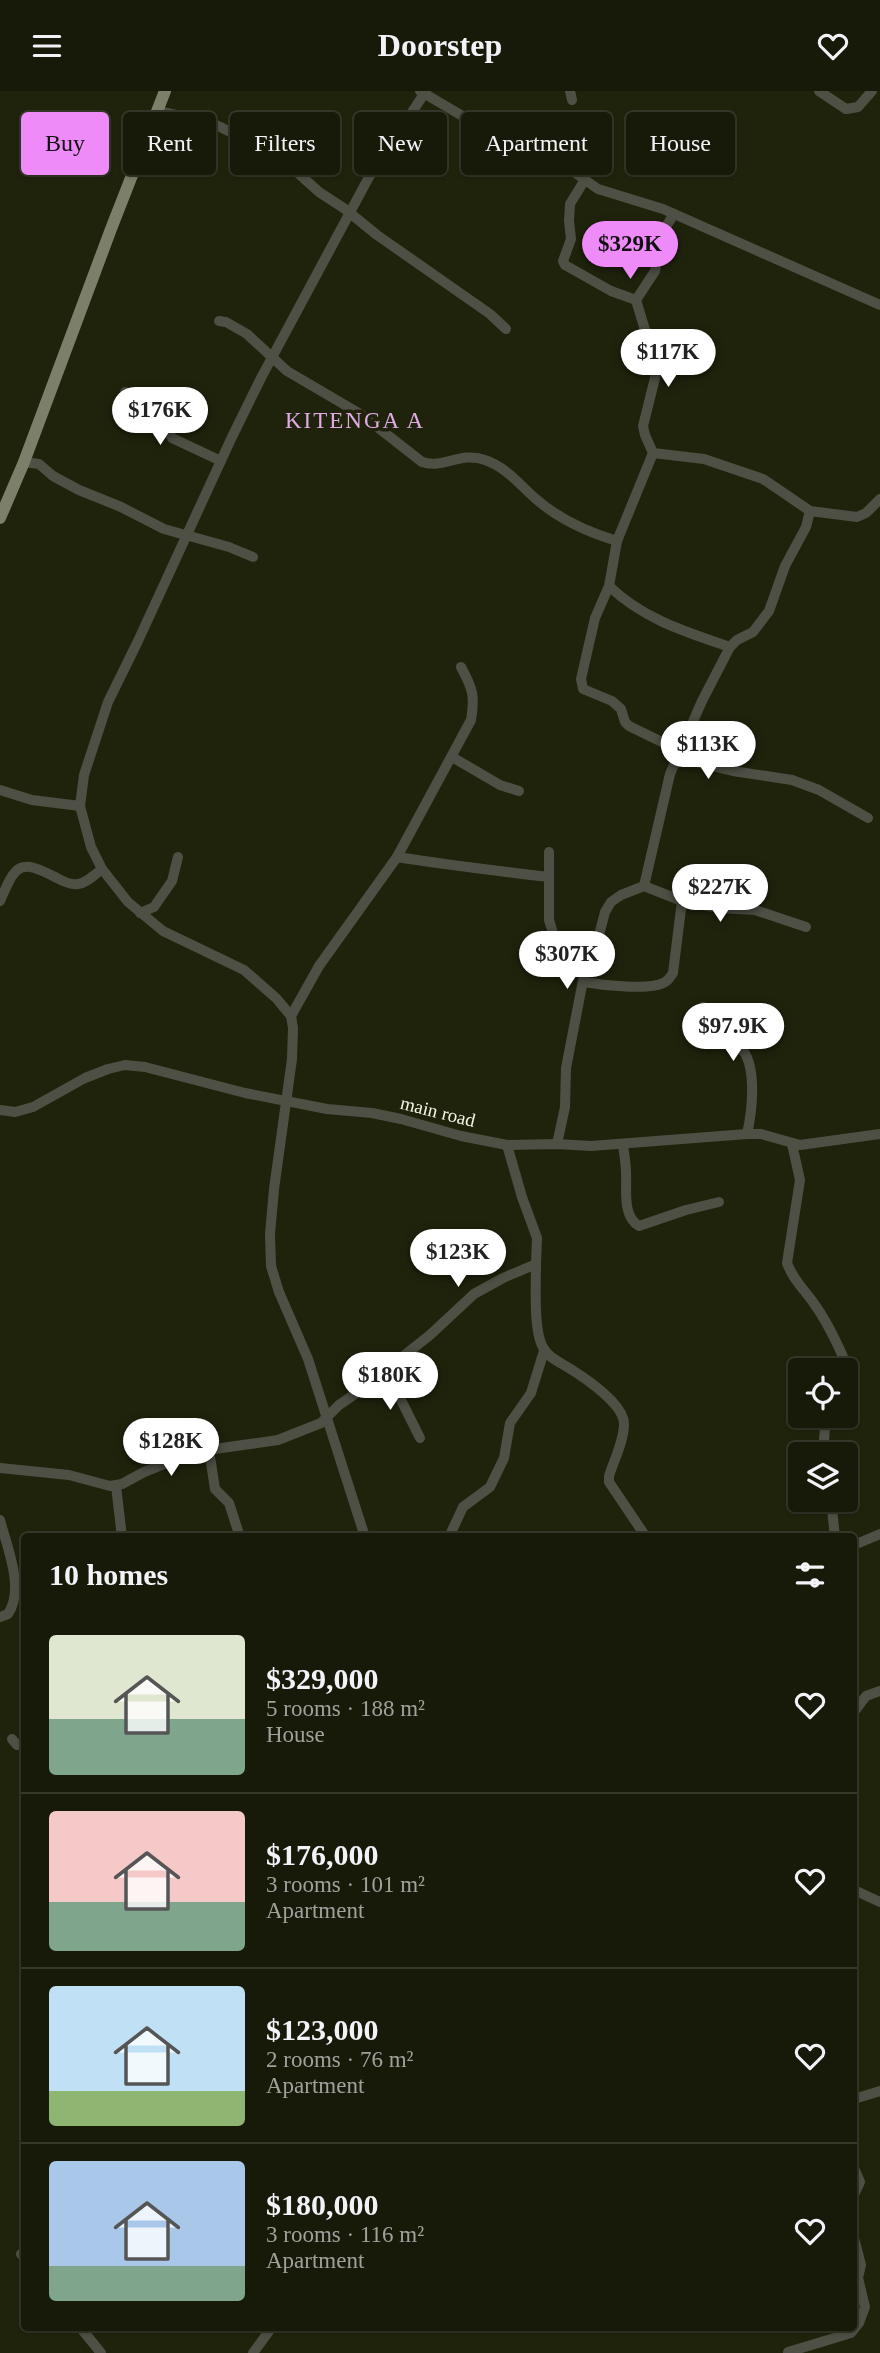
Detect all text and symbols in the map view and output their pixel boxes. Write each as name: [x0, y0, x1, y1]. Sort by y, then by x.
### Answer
icon: menu: [28, 27, 66, 65]
text: Doorstep: [378, 27, 502, 63]
icon: heart: [814, 27, 852, 65]
chip: Buy: [21, 112, 109, 175]
chip: Rent: [123, 112, 216, 175]
chip: Filters: [230, 112, 340, 175]
chip: New: [354, 112, 447, 175]
chip: Apartment: [461, 112, 612, 175]
chip: House: [626, 112, 735, 175]
pin: $329K: [581, 221, 679, 281]
text: $329K: [598, 231, 662, 256]
pin: $117K: [619, 329, 717, 389]
text: $117K: [637, 339, 699, 364]
pin: $176K: [111, 387, 209, 447]
text: $176K: [128, 397, 192, 422]
district label: KITENGA A: [285, 408, 425, 433]
pin: $113K: [659, 721, 757, 781]
text: $113K: [677, 731, 739, 756]
pin: $227K: [671, 865, 769, 924]
text: $227K: [688, 874, 752, 899]
pin: $307K: [518, 932, 616, 991]
text: $307K: [535, 941, 599, 966]
pin: $97.9K: [676, 1003, 790, 1063]
text: $97.9K: [698, 1013, 768, 1038]
street label: main road: [398, 1092, 478, 1131]
pin: $123K: [409, 1229, 507, 1289]
text: $123K: [426, 1239, 490, 1264]
pin: $180K: [341, 1353, 439, 1412]
map controls: [788, 1358, 858, 1512]
button: locate: [788, 1358, 858, 1428]
text: $180K: [358, 1362, 422, 1387]
pin: $128K: [122, 1419, 220, 1478]
text: $128K: [139, 1428, 203, 1453]
button: layers: [788, 1442, 858, 1512]
icon: filters: [791, 1556, 829, 1594]
text: 10 homes: [49, 1558, 168, 1591]
text: $329,000: [266, 1662, 379, 1695]
icon: home: [105, 1663, 189, 1747]
icon: heart: [791, 1686, 829, 1724]
text: 5 rooms · 188 m²: [266, 1696, 425, 1721]
text: House: [266, 1722, 325, 1747]
text: $176,000: [266, 1838, 379, 1871]
icon: home: [105, 1839, 189, 1923]
icon: heart: [791, 1862, 829, 1900]
text: 3 rooms · 101 m²: [266, 1872, 425, 1897]
text: Apartment: [266, 1898, 364, 1923]
text: $123,000: [266, 2013, 379, 2046]
icon: home: [105, 2014, 189, 2098]
icon: heart: [791, 2037, 829, 2075]
text: 2 rooms · 76 m²: [266, 2047, 413, 2072]
text: Apartment: [266, 2073, 364, 2098]
text: $180,000: [266, 2188, 379, 2221]
icon: home: [105, 2189, 189, 2273]
icon: heart: [791, 2212, 829, 2250]
text: 3 rooms · 116 m²: [266, 2222, 424, 2247]
text: Apartment: [266, 2248, 364, 2273]

